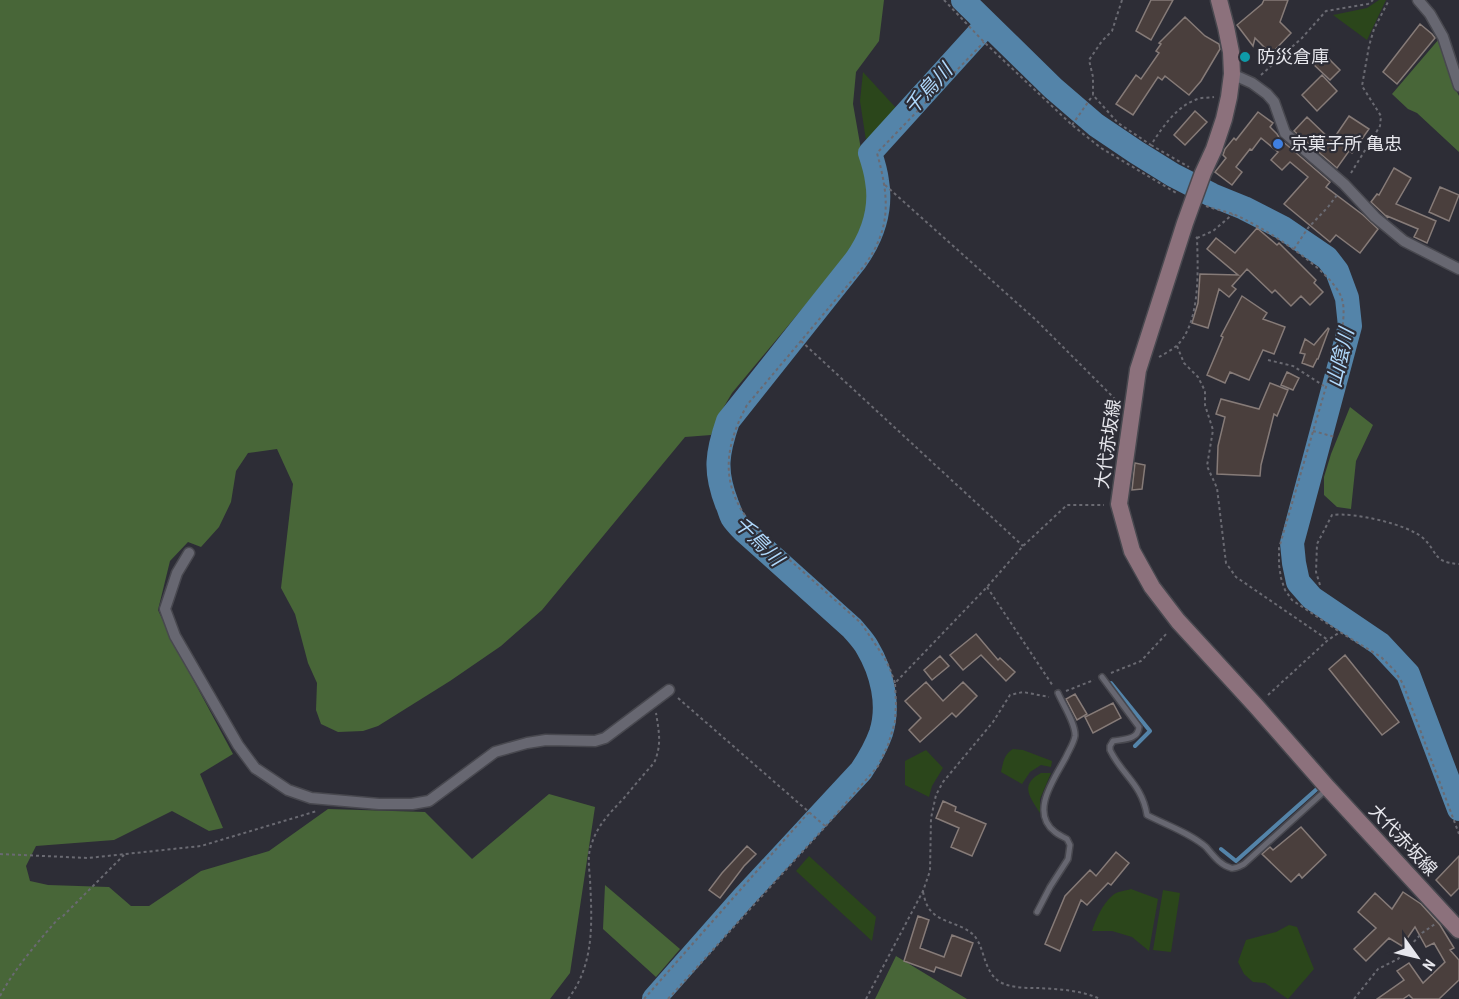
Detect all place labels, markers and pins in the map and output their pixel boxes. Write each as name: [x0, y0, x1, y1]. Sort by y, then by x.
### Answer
place label: 防災倉庫: [1257, 44, 1329, 69]
marker: 防災倉庫: [1238, 50, 1252, 64]
place label: 京菓子所 亀忠: [1290, 131, 1402, 156]
marker: 京菓子所 亀忠: [1271, 137, 1285, 151]

